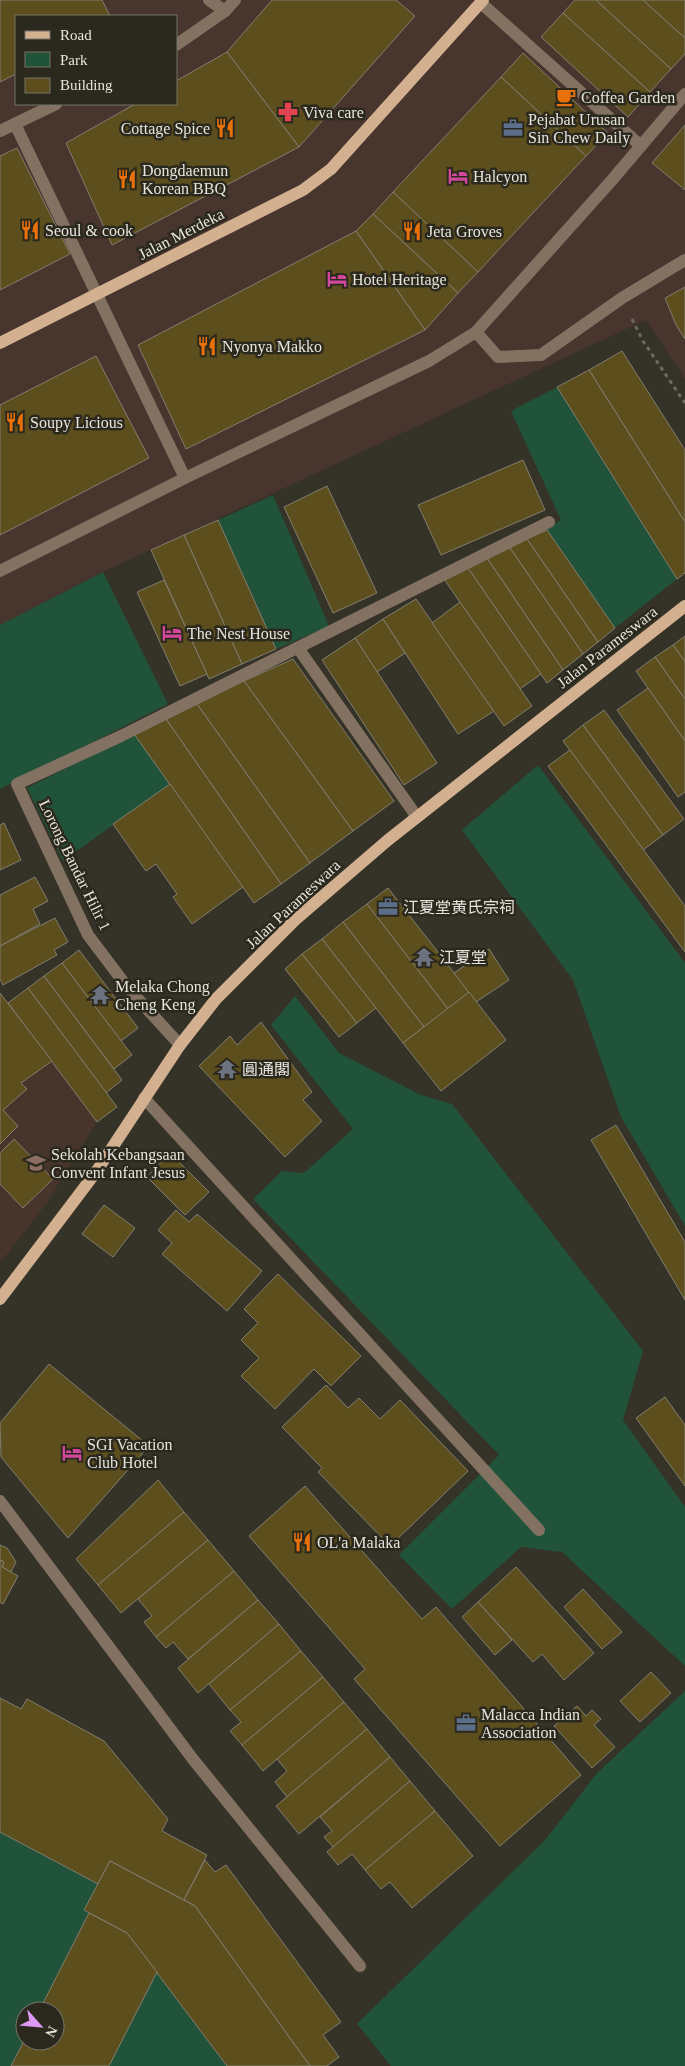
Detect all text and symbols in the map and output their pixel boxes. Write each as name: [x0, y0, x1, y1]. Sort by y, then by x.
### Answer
legend: [15, 15, 178, 105]
text: Road: [60, 27, 92, 43]
text: Park: [60, 52, 88, 68]
text: Building: [60, 77, 113, 93]
cafe icon: Coffea Garden: [555, 86, 577, 108]
place label: Coffea Garden: [581, 89, 675, 106]
pharmacy icon: Viva care: [277, 101, 299, 123]
place label: Viva care: [303, 104, 364, 121]
place label: Pejabat Urusan Sin Chew Daily: [528, 111, 630, 147]
restaurant icon: Cottage Spice: [214, 117, 236, 139]
office icon: Pejabat Urusan Sin Chew Daily: [502, 117, 524, 139]
place label: Cottage Spice: [121, 120, 210, 138]
place label: Dongdaemun Korean BBQ: [142, 162, 228, 197]
hotel icon: Halcyon: [447, 165, 469, 187]
restaurant icon: Dongdaemun Korean BBQ: [116, 168, 138, 190]
place label: Halcyon: [473, 168, 527, 186]
street label: Jalan Merdeka: [135, 205, 227, 263]
restaurant icon: Seoul & cook: [19, 219, 41, 241]
restaurant icon: Jeta Groves: [401, 220, 423, 242]
place label: Seoul & cook: [45, 222, 133, 239]
place label: Jeta Groves: [427, 223, 502, 240]
hotel icon: Hotel Heritage: [326, 268, 348, 290]
place label: Hotel Heritage: [352, 271, 447, 289]
restaurant icon: Nyonya Makko: [196, 335, 218, 357]
place label: Nyonya Makko: [222, 338, 322, 356]
restaurant icon: Soupy Licious: [4, 411, 26, 433]
place label: Soupy Licious: [30, 414, 123, 432]
street label: Jalan Parameswara: [554, 603, 660, 691]
hotel icon: The Nest House: [161, 622, 183, 644]
place label: The Nest House: [187, 625, 290, 642]
street label: Lorong Bandar Hilir 1: [35, 797, 114, 934]
street label: Jalan Parameswara: [243, 856, 343, 952]
office icon: 江夏堂黄氏宗祠: [377, 896, 399, 918]
place label: 江夏堂黄氏宗祠: [403, 899, 515, 916]
temple icon: 江夏堂: [413, 946, 435, 968]
place label: 江夏堂: [439, 949, 487, 966]
place label: Melaka Chong Cheng Keng: [115, 978, 210, 1014]
temple icon: Melaka Chong Cheng Keng: [89, 984, 111, 1006]
temple icon: 圓通閣: [216, 1058, 238, 1080]
place label: 圓通閣: [242, 1061, 290, 1078]
place label: Sekolah Kebangsaan Convent Infant Jesus: [51, 1146, 185, 1181]
school or university icon: Sekolah Kebangsaan Convent Infant Jesus: [25, 1152, 47, 1174]
place label: SGI Vacation Club Hotel: [87, 1436, 172, 1471]
hotel icon: SGI Vacation Club Hotel: [61, 1442, 83, 1464]
restaurant icon: OL'a Malaka: [291, 1531, 313, 1553]
place label: OL'a Malaka: [317, 1534, 400, 1551]
place label: Malacca Indian Association: [481, 1706, 580, 1741]
office icon: Malacca Indian Association: [455, 1712, 477, 1734]
north arrow: [15, 2001, 65, 2051]
text: N: [42, 2024, 60, 2040]

